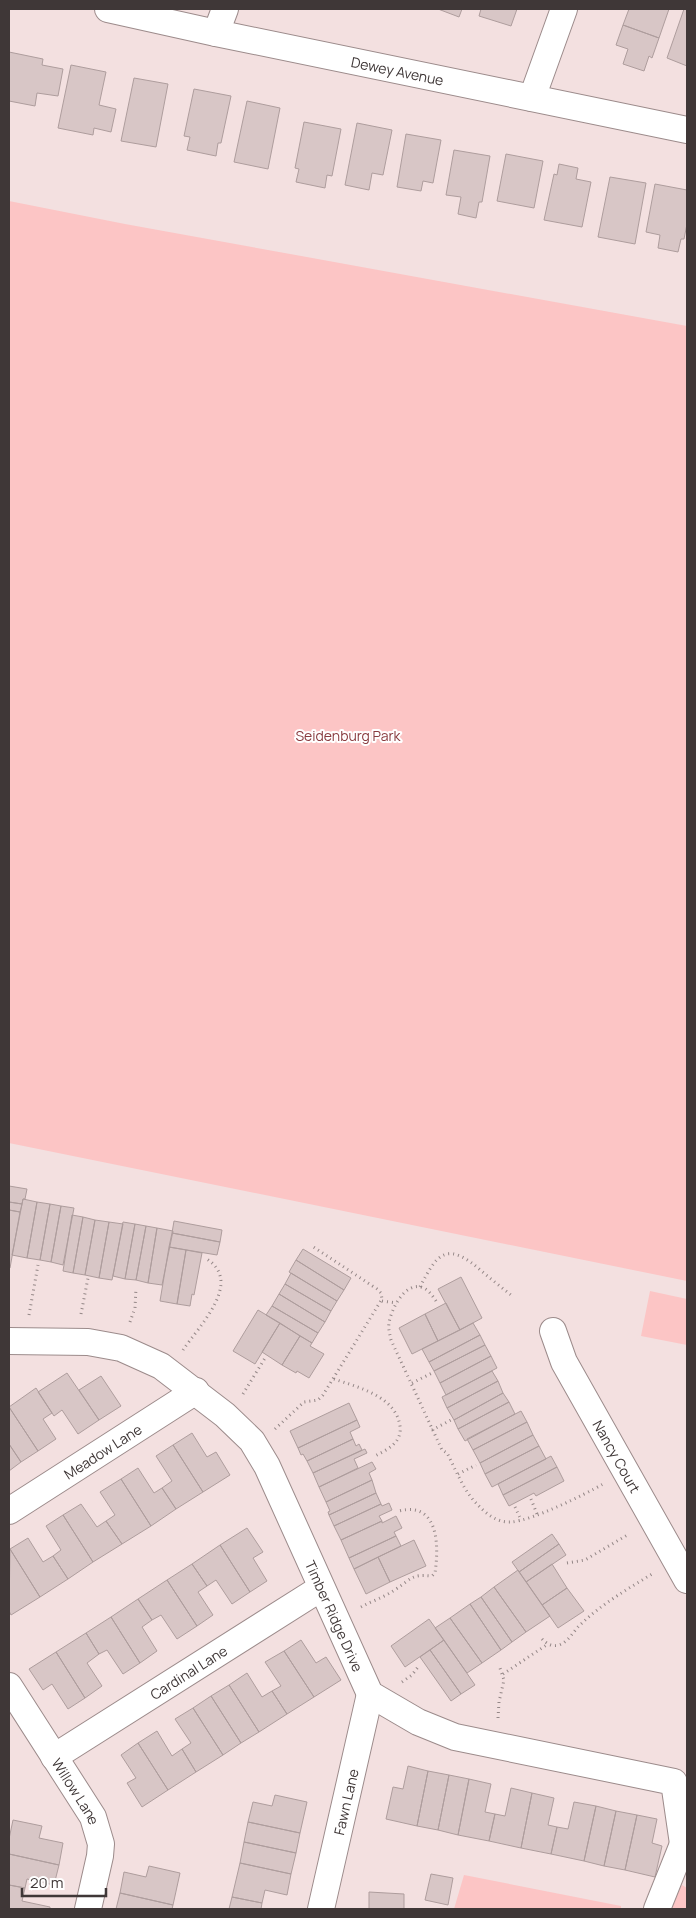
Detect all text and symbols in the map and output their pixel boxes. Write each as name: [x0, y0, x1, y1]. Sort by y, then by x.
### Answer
street label: Dewey Avenue: [350, 52, 446, 89]
park label: Seidenburg Park: [295, 726, 402, 745]
street label: Nancy Court: [589, 1416, 645, 1496]
street label: Meadow Lane: [60, 1419, 145, 1483]
street label: Timber Ridge Drive: [301, 1557, 368, 1675]
street label: Cardinal Lane: [146, 1640, 231, 1704]
street label: Willow Lane: [48, 1754, 104, 1827]
street label: Fawn Lane: [329, 1767, 362, 1837]
scale bar: [22, 1866, 106, 1898]
text: 20 m: [30, 1872, 63, 1893]

